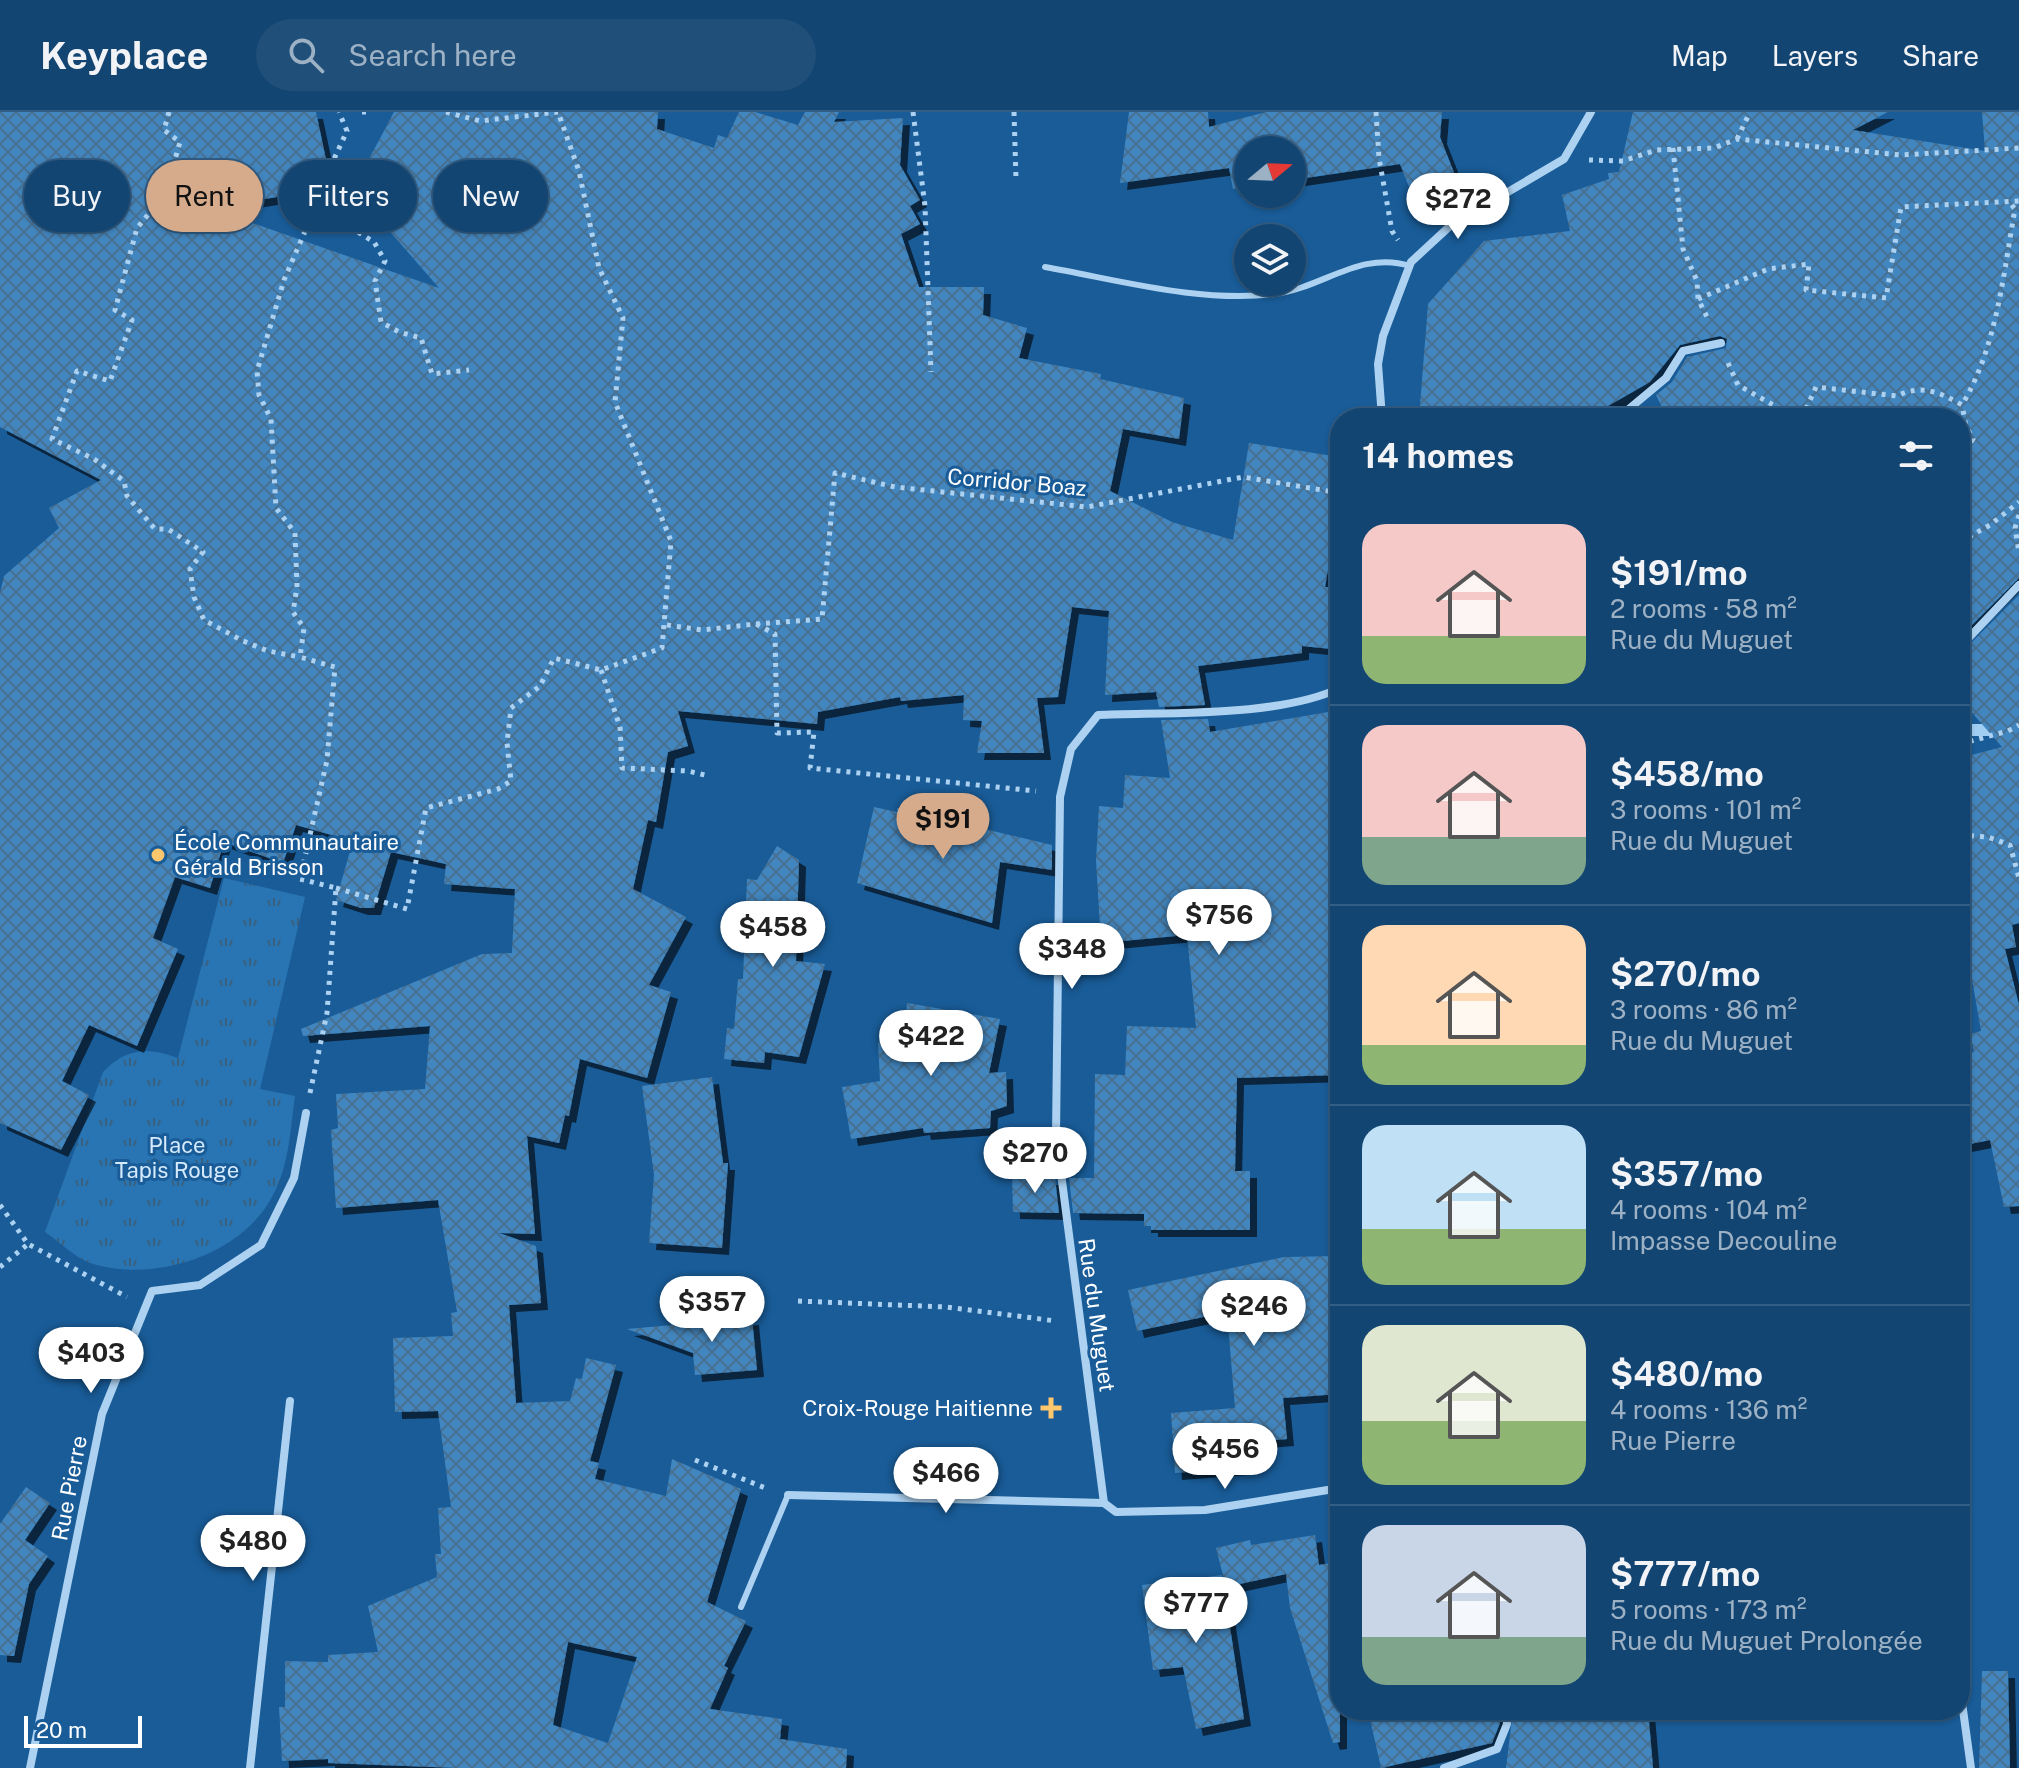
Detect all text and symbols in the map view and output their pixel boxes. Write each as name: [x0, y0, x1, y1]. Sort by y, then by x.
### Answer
search box: [256, 19, 816, 91]
text: Keyplace: [40, 33, 208, 78]
icon: search: [284, 33, 328, 77]
text: Search here: [348, 37, 517, 73]
text: Map: [1671, 39, 1728, 72]
text: Layers: [1772, 39, 1858, 72]
text: Share: [1902, 39, 1979, 72]
north arrow: [1234, 136, 1306, 208]
map controls: [1234, 136, 1306, 296]
chip: Buy: [24, 160, 130, 232]
chip: Rent: [146, 160, 263, 232]
chip: Filters: [279, 160, 417, 232]
chip: New: [433, 160, 548, 232]
pin: $272: [1411, 173, 1505, 241]
text: $272: [1424, 183, 1492, 214]
button: layers: [1234, 224, 1306, 296]
icon: filters: [1894, 434, 1938, 478]
text: 14 homes: [1362, 436, 1514, 476]
street label: Corridor Boaz: [946, 463, 1088, 501]
text: $191/mo: [1610, 553, 1748, 593]
icon: home: [1426, 556, 1522, 652]
text: 2 rooms · 58 m²: [1610, 593, 1797, 624]
text: Rue du Muguet: [1610, 624, 1793, 655]
text: $458/mo: [1610, 754, 1764, 794]
icon: home: [1426, 757, 1522, 853]
pin: $191: [896, 793, 990, 861]
text: 3 rooms · 101 m²: [1610, 794, 1801, 825]
text: $191: [914, 803, 972, 834]
text: Rue du Muguet: [1610, 825, 1793, 856]
place label: École Communautaire Gérald Brisson: [174, 829, 399, 880]
marker: École Communautaire Gérald Brisson: [149, 846, 167, 864]
pin: $756: [1172, 889, 1266, 957]
text: $756: [1185, 899, 1253, 930]
pin: $458: [726, 901, 820, 969]
text: $458: [738, 911, 808, 942]
pin: $348: [1025, 923, 1119, 991]
text: $348: [1037, 933, 1107, 964]
text: $270/mo: [1610, 954, 1761, 994]
icon: home: [1426, 957, 1522, 1053]
text: 3 rooms · 86 m²: [1610, 994, 1797, 1025]
pin: $422: [884, 1010, 978, 1078]
text: $422: [897, 1020, 965, 1051]
text: Rue du Muguet: [1610, 1025, 1793, 1056]
pin: $270: [988, 1127, 1082, 1195]
park label: Place Tapis Rouge: [115, 1132, 239, 1183]
text: $270: [1002, 1137, 1069, 1168]
text: $357/mo: [1610, 1154, 1763, 1194]
icon: home: [1426, 1157, 1522, 1253]
text: 4 rooms · 104 m²: [1610, 1194, 1807, 1225]
text: Impasse Decouline: [1610, 1225, 1837, 1256]
street label: Rue du Muguet: [1073, 1236, 1121, 1394]
pin: $357: [665, 1276, 759, 1344]
pin: $246: [1207, 1280, 1301, 1348]
text: $357: [678, 1286, 746, 1317]
text: $246: [1220, 1290, 1288, 1321]
pin: $403: [44, 1327, 138, 1395]
text: $403: [57, 1337, 125, 1368]
text: $480/mo: [1610, 1354, 1763, 1394]
icon: home: [1426, 1357, 1522, 1453]
text: 4 rooms · 136 m²: [1610, 1394, 1807, 1425]
place label: Croix-Rouge Haitienne: [802, 1395, 1033, 1421]
marker: Croix-Rouge Haitienne: [1040, 1397, 1062, 1419]
pin: $456: [1178, 1423, 1272, 1491]
text: Rue Pierre: [1610, 1425, 1736, 1456]
street label: Rue Pierre: [46, 1433, 92, 1543]
text: $456: [1190, 1433, 1260, 1464]
pin: $466: [899, 1447, 993, 1515]
text: $466: [911, 1457, 981, 1488]
pin: $480: [206, 1515, 300, 1583]
text: $480: [219, 1525, 287, 1556]
text: $777/mo: [1610, 1554, 1760, 1594]
icon: home: [1426, 1557, 1522, 1653]
pin: $777: [1149, 1577, 1243, 1645]
text: $777: [1163, 1587, 1229, 1618]
text: 5 rooms · 173 m²: [1610, 1594, 1807, 1625]
text: Rue du Muguet Prolongée: [1610, 1625, 1923, 1656]
scale bar: [24, 1712, 142, 1748]
text: 20 m: [36, 1717, 87, 1743]

